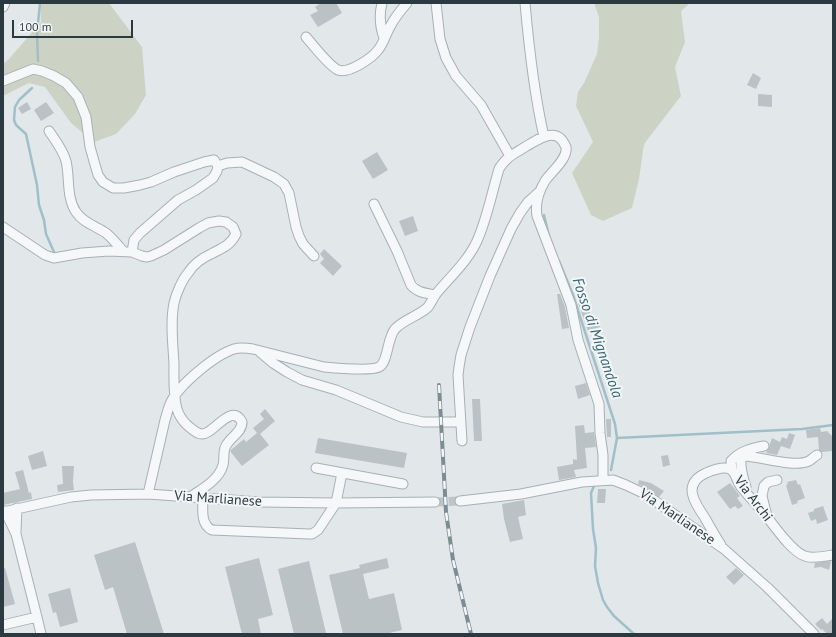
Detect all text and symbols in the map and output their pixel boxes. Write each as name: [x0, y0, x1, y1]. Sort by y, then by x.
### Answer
scale bar: [14, 12, 135, 38]
text: 100 m: [19, 19, 52, 34]
water label: Fosso di Mignandola: [568, 276, 626, 400]
street label: Via Archi: [730, 473, 776, 525]
street label: Via Marlianese: [636, 486, 718, 548]
street label: Via Marlianese: [174, 488, 262, 510]

